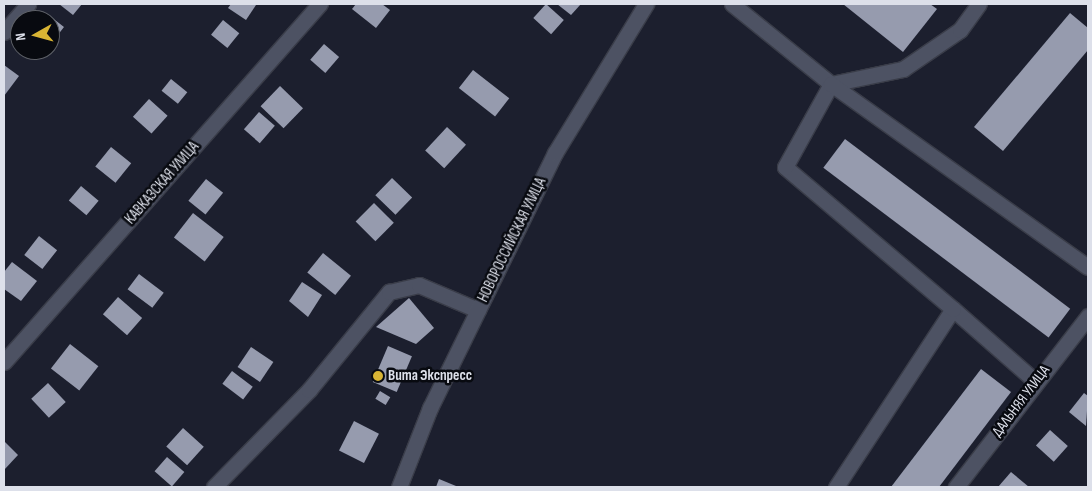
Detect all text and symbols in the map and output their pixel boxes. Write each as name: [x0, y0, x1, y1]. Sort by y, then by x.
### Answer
north arrow: [10, 10, 60, 60]
text: N: [12, 32, 30, 42]
street label: КАВКАЗСКАЯ УЛИЦА: [121, 138, 203, 228]
street label: НОВОРОССИЙСКАЯ УЛИЦА: [474, 175, 550, 305]
street label: ДАЛЬНЯЯ УЛИЦА: [988, 362, 1054, 440]
place label: Вита Экспресс: [388, 367, 472, 385]
marker: Вита Экспресс: [372, 370, 384, 382]

